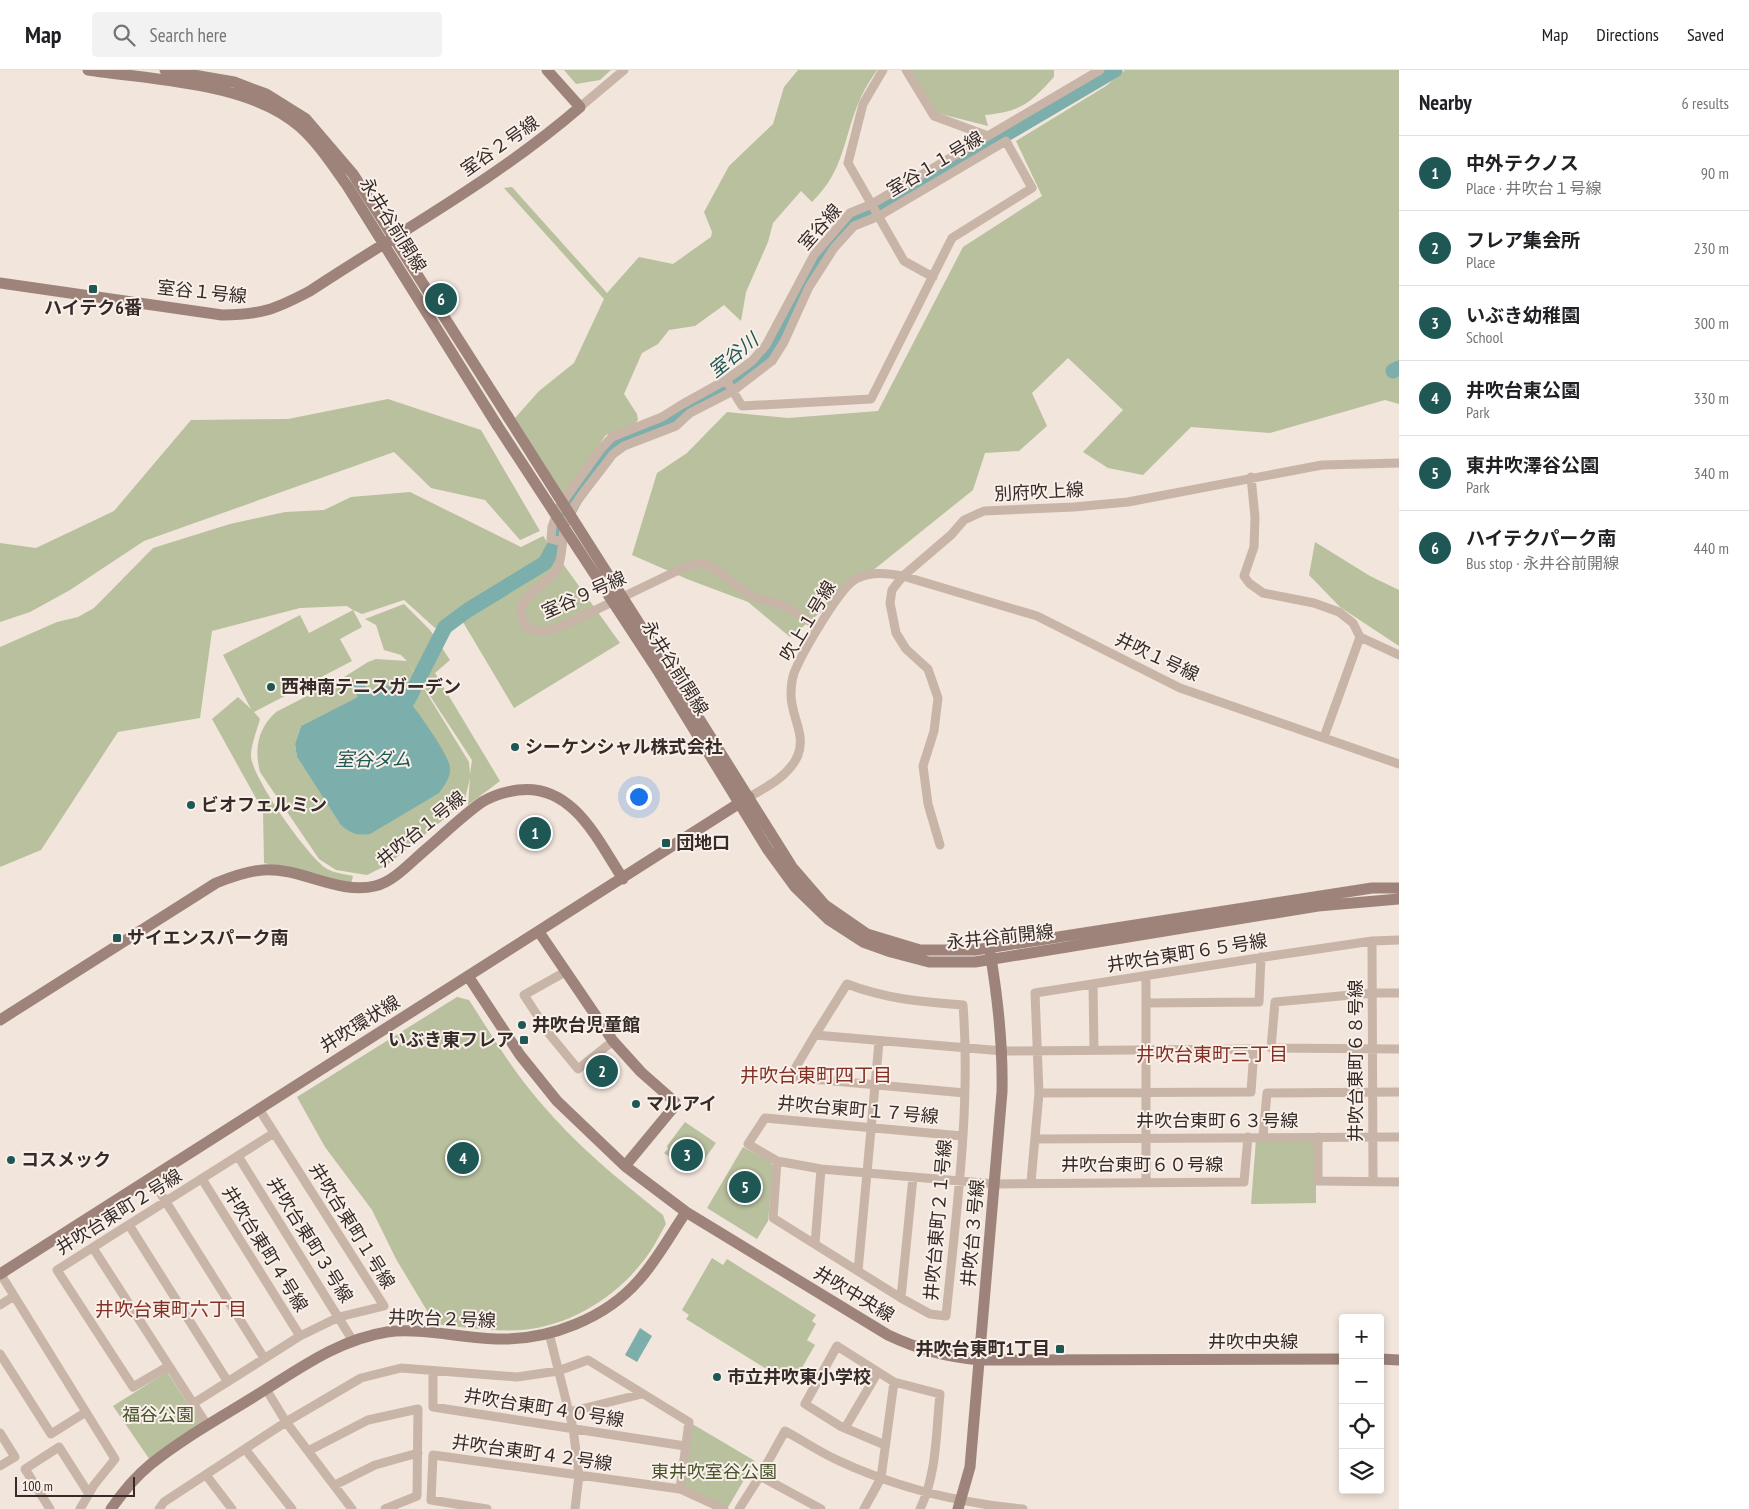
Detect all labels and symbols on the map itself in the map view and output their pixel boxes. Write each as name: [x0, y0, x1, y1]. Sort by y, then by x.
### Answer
street label: 室谷２号線: [456, 110, 543, 181]
street label: 室谷１１号線: [883, 126, 987, 201]
street label: 永井谷前開線: [355, 173, 432, 277]
street label: 室谷線: [793, 199, 846, 255]
street label: 室谷１号線: [156, 275, 248, 308]
pin: 6: [425, 280, 457, 318]
marker: ハイテク6番: [87, 283, 99, 295]
place label: ハイテク6番: [44, 296, 142, 319]
water label: 室谷川: [703, 326, 764, 382]
street label: 別府吹上線: [993, 478, 1085, 505]
street label: 室谷９号線: [538, 566, 630, 623]
street label: 吹上１号線: [775, 576, 841, 665]
street label: 永井谷前開線: [637, 616, 714, 720]
street label: 井吹１号線: [1112, 627, 1203, 686]
place label: 西神南テニスガーデン: [281, 675, 461, 698]
marker: 西神南テニスガーデン: [265, 681, 277, 693]
place label: シーケンシャル株式会社: [525, 735, 722, 758]
marker: シーケンシャル株式会社: [509, 741, 521, 753]
water label: 室谷ダム: [335, 747, 411, 771]
your location: [626, 784, 652, 810]
street label: 井吹台１号線: [371, 786, 470, 872]
place label: ビオフェルミン: [201, 793, 327, 816]
marker: ビオフェルミン: [185, 799, 197, 811]
pin: 1: [519, 814, 551, 852]
place label: 団地口: [676, 831, 730, 854]
marker: 団地口: [660, 837, 672, 849]
street label: 永井谷前開線: [945, 919, 1055, 954]
place label: サイエンスパーク南: [127, 926, 288, 949]
street label: 井吹台東町６５号線: [1105, 928, 1269, 977]
marker: サイエンスパーク南: [111, 932, 123, 944]
street label: 井吹台東町６８号線: [1344, 980, 1367, 1142]
street label: 井吹環状線: [315, 990, 404, 1057]
place label: 井吹台児童館: [532, 1013, 640, 1036]
marker: 井吹台児童館: [516, 1019, 528, 1031]
place label: いぶき東フレア: [388, 1028, 514, 1051]
marker: いぶき東フレア: [518, 1034, 530, 1046]
district label: 井吹台東町三丁目: [1136, 1042, 1288, 1066]
pin: 2: [586, 1052, 618, 1090]
district label: 井吹台東町四丁目: [740, 1063, 892, 1087]
street label: 井吹台東町１７号線: [776, 1091, 940, 1128]
place label: マルアイ: [646, 1092, 717, 1115]
marker: マルアイ: [630, 1098, 642, 1110]
street label: 井吹台東町６３号線: [1136, 1109, 1298, 1132]
pin: 3: [671, 1136, 703, 1174]
street label: 井吹台東町２１号線: [919, 1138, 956, 1302]
pin: 4: [447, 1139, 479, 1177]
place label: コスメック: [21, 1148, 111, 1171]
street label: 井吹台東町６０号線: [1061, 1153, 1223, 1176]
marker: コスメック: [5, 1154, 17, 1166]
street label: 井吹台東町１号線: [305, 1159, 400, 1293]
street label: 井吹台東町２号線: [52, 1164, 186, 1259]
pin: 5: [729, 1168, 761, 1206]
street label: 井吹台東町３号線: [263, 1173, 358, 1307]
street label: 井吹台３号線: [956, 1178, 989, 1288]
street label: 井吹台東町４号線: [218, 1182, 313, 1316]
street label: 井吹中央線: [810, 1261, 899, 1327]
district label: 井吹台東町六丁目: [95, 1297, 247, 1321]
street label: 井吹台２号線: [388, 1305, 496, 1332]
street label: 井吹中央線: [1208, 1330, 1298, 1353]
place label: 井吹台東町1丁目: [915, 1337, 1050, 1360]
marker: 井吹台東町1丁目: [1054, 1343, 1066, 1355]
place label: 市立井吹東小学校: [727, 1365, 871, 1388]
marker: 市立井吹東小学校: [711, 1371, 723, 1383]
street label: 井吹台東町４０号線: [462, 1383, 626, 1432]
park label: 福谷公園: [122, 1403, 194, 1426]
street label: 井吹台東町４２号線: [450, 1430, 614, 1475]
park label: 東井吹室谷公園: [651, 1460, 777, 1483]
scale bar: [15, 1474, 135, 1497]

